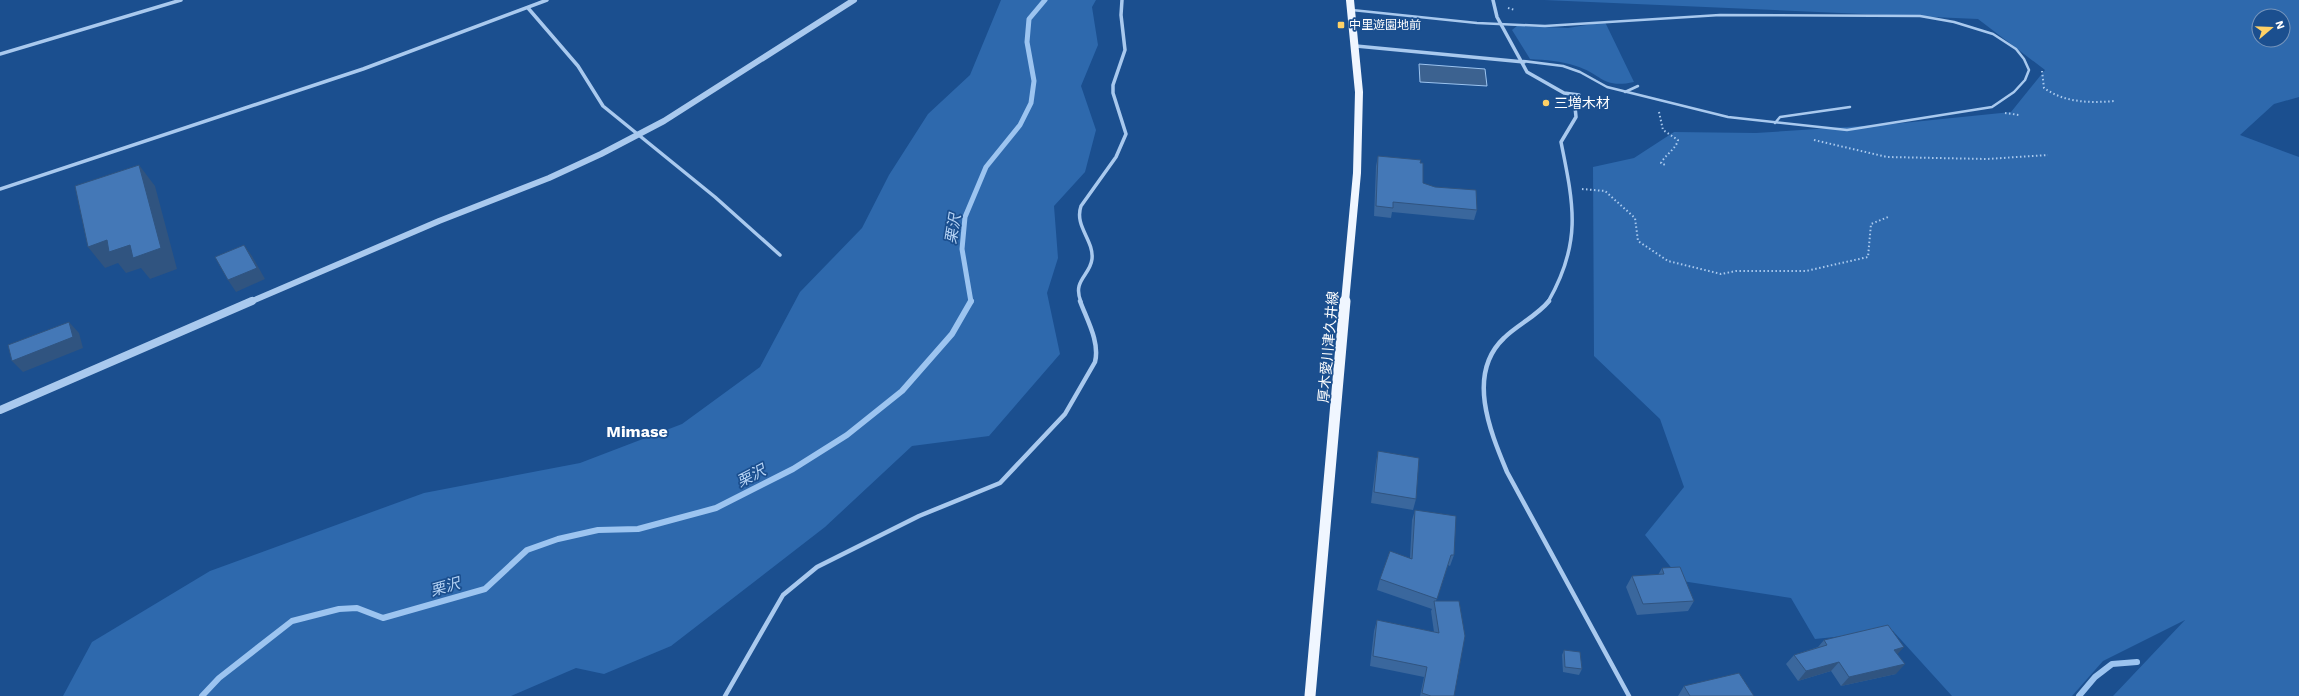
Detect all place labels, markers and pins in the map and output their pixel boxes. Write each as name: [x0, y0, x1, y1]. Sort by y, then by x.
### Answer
place label: 中里遊園地前: [1349, 18, 1421, 32]
marker: 中里遊園地前: [1336, 20, 1346, 30]
place label: 三増木材: [1554, 95, 1610, 111]
marker: 三増木材: [1541, 98, 1551, 108]

